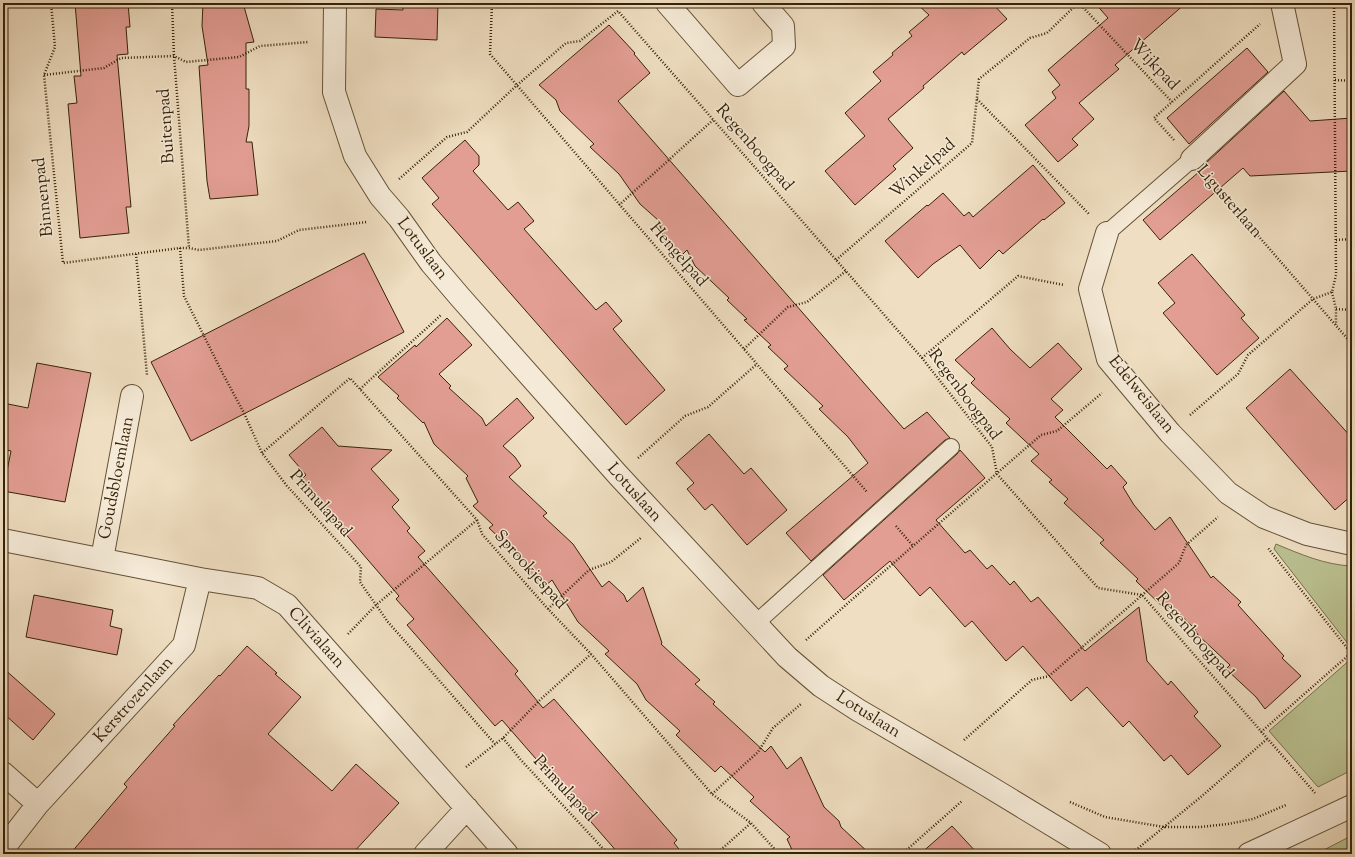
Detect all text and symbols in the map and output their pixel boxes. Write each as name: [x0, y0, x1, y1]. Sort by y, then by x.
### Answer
street label: Wijkpad: [1124, 34, 1185, 97]
street label: Buitenpad: [152, 87, 182, 164]
street label: Regenboogpad: [709, 99, 799, 197]
street label: Winkelpad: [885, 133, 962, 205]
street label: Binnenpad: [28, 156, 60, 238]
street label: Ligusterlaan: [1190, 160, 1268, 244]
street label: Lotuslaan: [391, 213, 453, 285]
street label: Hengelpad: [643, 217, 713, 293]
street label: Regenboogpad: [922, 344, 1006, 446]
street label: Edelweislaan: [1102, 351, 1180, 439]
street label: Goudsbloemlaan: [93, 415, 141, 541]
street label: Lotuslaan: [601, 458, 667, 528]
street label: Primulapad: [283, 465, 357, 543]
street label: Sprookjespad: [488, 525, 572, 615]
street label: Regenboogpad: [1149, 587, 1239, 685]
street label: Clivialaan: [282, 602, 350, 674]
street label: Kerstrozenlaan: [89, 652, 179, 748]
street label: Lotuslaan: [831, 686, 905, 744]
street label: Primulapad: [527, 750, 601, 828]

